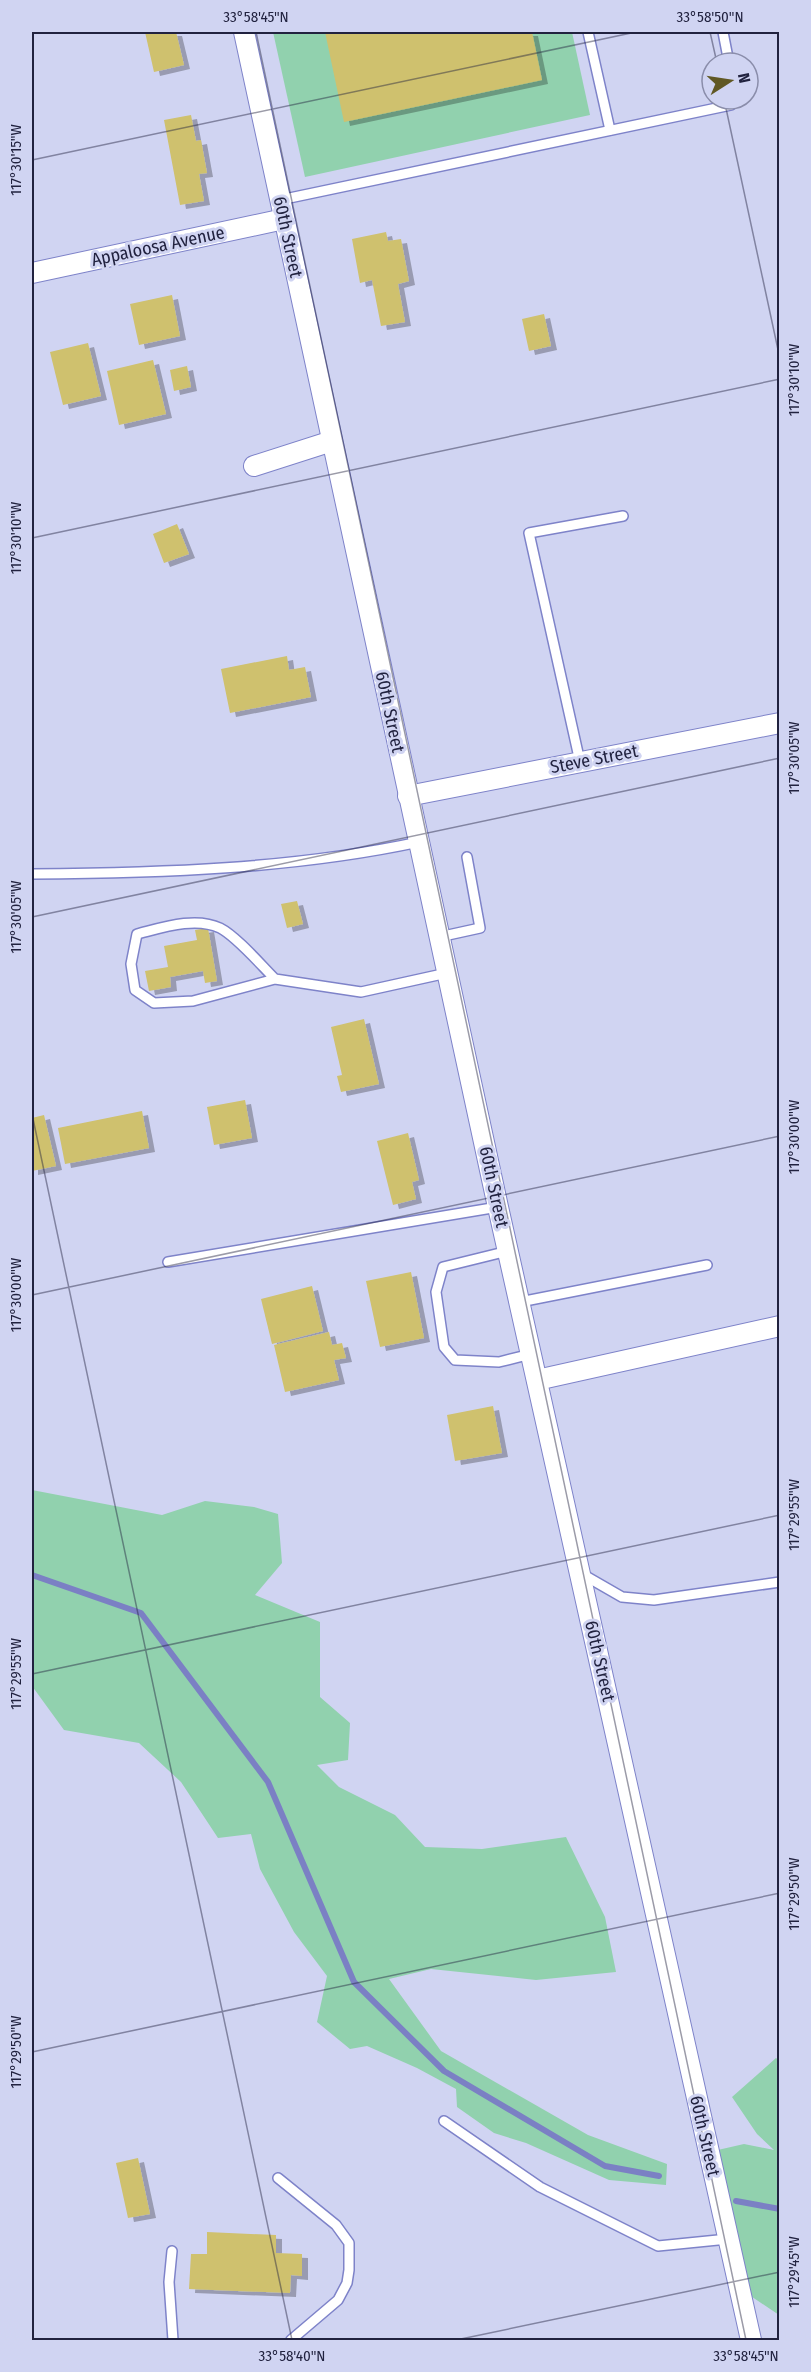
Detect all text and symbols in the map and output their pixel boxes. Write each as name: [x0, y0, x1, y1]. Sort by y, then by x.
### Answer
text: 33°58'45"N: [223, 8, 289, 26]
text: 33°58'50"N: [676, 8, 744, 26]
north arrow: [700, 51, 760, 111]
text: N: [734, 71, 754, 85]
text: 117°30'15"W: [7, 124, 25, 196]
street label: 60th Street: [269, 195, 307, 280]
street label: Appaloosa Avenue: [89, 221, 227, 271]
text: 117°30'10"W: [785, 344, 803, 416]
text: 117°30'10"W: [7, 502, 25, 574]
street label: 60th Street: [371, 670, 409, 755]
text: 117°30'05"W: [785, 721, 803, 795]
street label: Steve Street: [548, 740, 640, 778]
text: 117°30'05"W: [7, 880, 25, 954]
text: 117°30'00"W: [785, 1100, 803, 1174]
street label: 60th Street: [475, 1145, 513, 1230]
text: 117°30'00"W: [7, 1258, 25, 1332]
text: 117°29'55"W: [785, 1479, 803, 1551]
street label: 60th Street: [580, 1618, 620, 1704]
text: 117°29'55"W: [7, 1638, 25, 1710]
text: 117°29'50"W: [785, 1857, 803, 1931]
text: 117°29'50"W: [7, 2015, 25, 2089]
street label: 60th Street: [685, 2093, 725, 2179]
text: 117°29'45"W: [785, 2236, 803, 2308]
text: 33°58'40"N: [259, 2347, 325, 2365]
text: 33°58'45"N: [713, 2347, 779, 2365]

